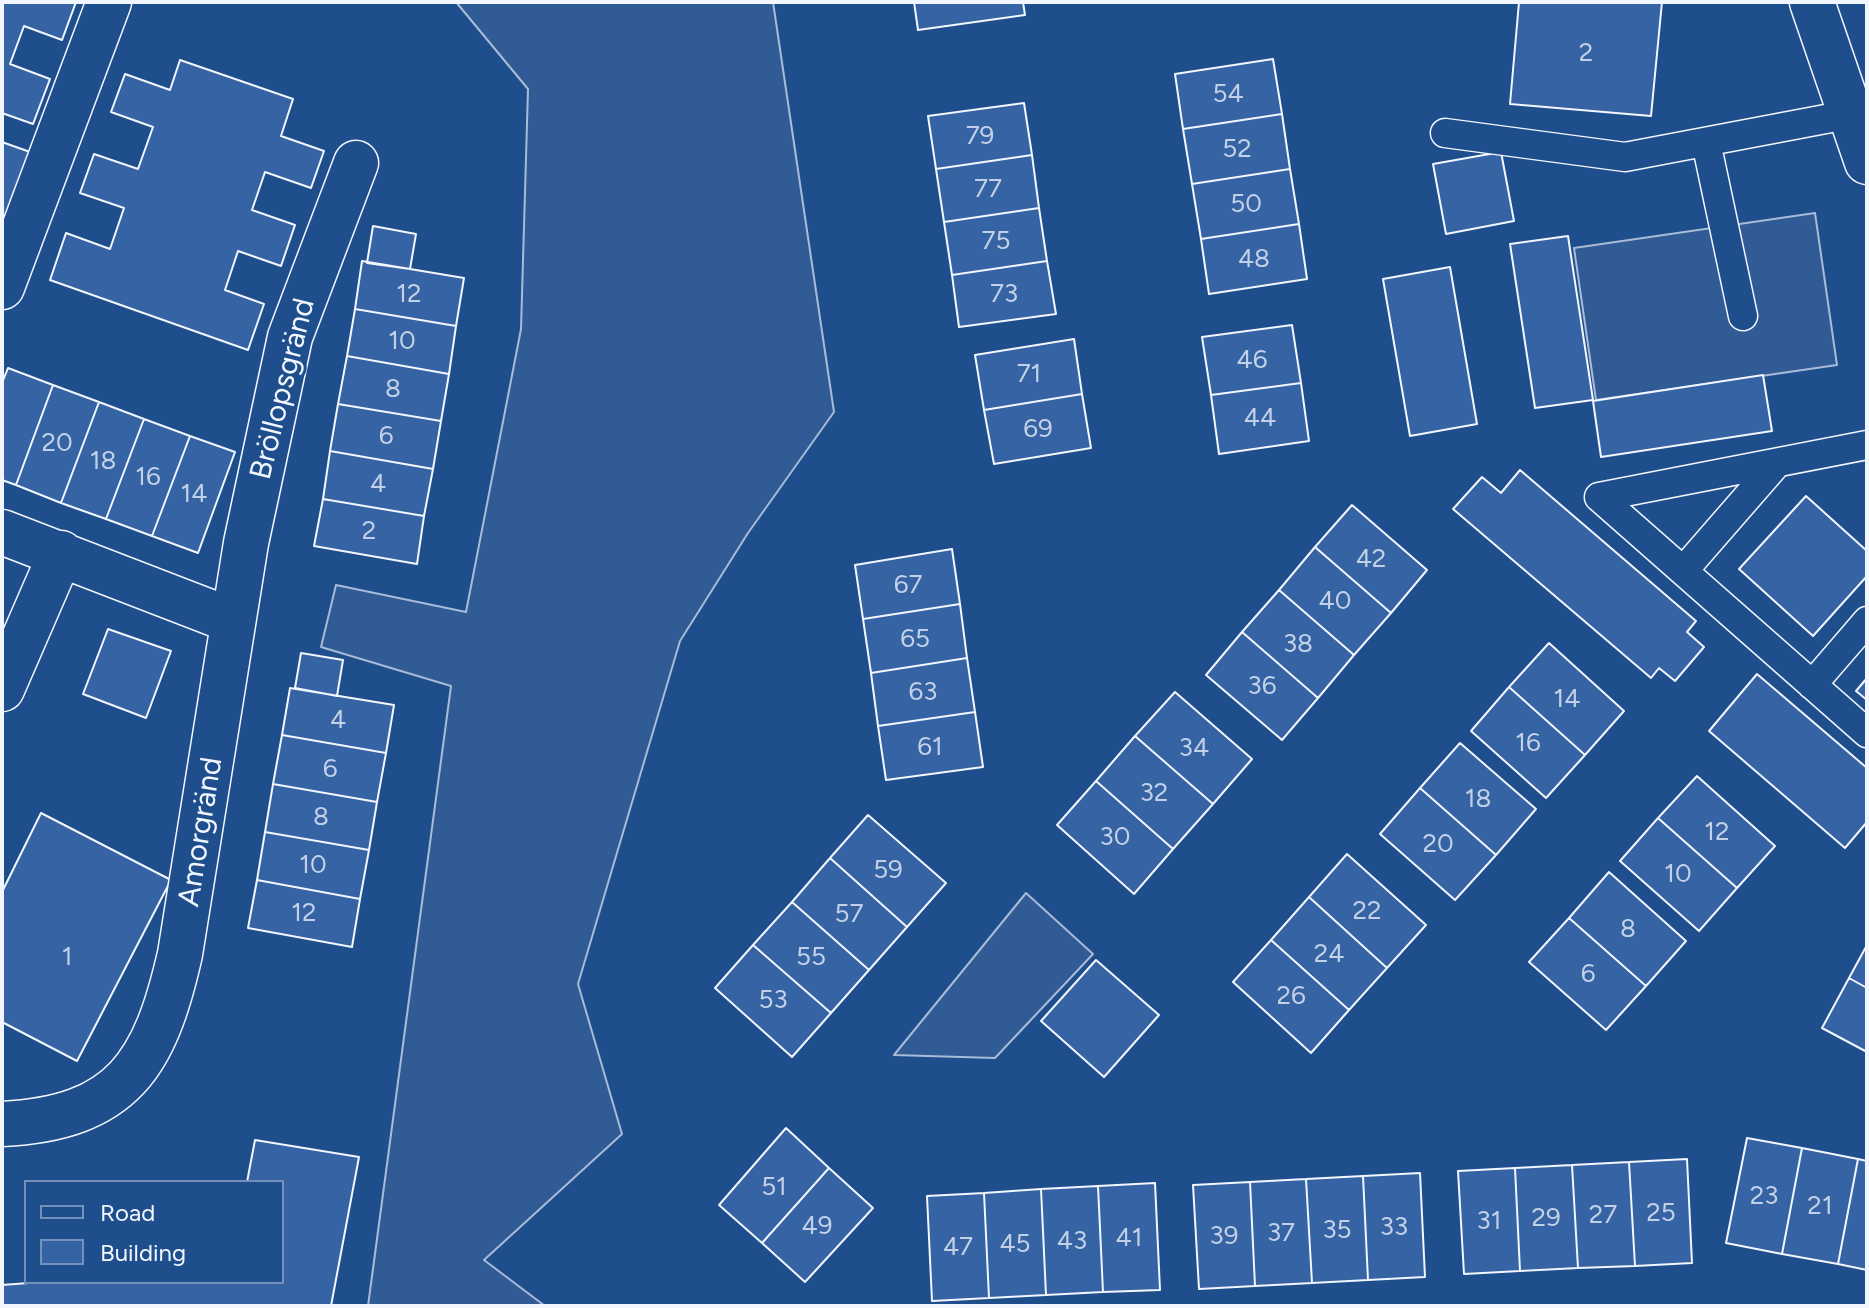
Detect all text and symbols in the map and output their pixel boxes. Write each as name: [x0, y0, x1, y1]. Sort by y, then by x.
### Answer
house number: 2: [1579, 37, 1593, 69]
house number: 54: [1212, 78, 1244, 110]
house number: 79: [966, 120, 994, 152]
house number: 52: [1222, 133, 1252, 165]
house number: 77: [974, 173, 1002, 205]
house number: 50: [1230, 188, 1262, 220]
house number: 75: [982, 225, 1010, 257]
house number: 48: [1238, 243, 1270, 275]
house number: 12: [396, 278, 422, 310]
house number: 73: [990, 278, 1018, 310]
street label: Bröllopsgränd: [243, 295, 323, 483]
house number: 10: [388, 325, 416, 357]
house number: 46: [1237, 344, 1267, 376]
house number: 71: [1017, 358, 1041, 390]
house number: 8: [385, 373, 401, 405]
house number: 44: [1244, 402, 1276, 434]
house number: 69: [1023, 413, 1053, 445]
house number: 6: [379, 420, 393, 452]
house number: 20: [41, 427, 73, 459]
house number: 18: [90, 445, 116, 477]
house number: 16: [135, 461, 161, 493]
house number: 4: [370, 468, 386, 500]
house number: 14: [181, 478, 207, 510]
house number: 2: [362, 515, 376, 547]
house number: 42: [1356, 543, 1386, 575]
house number: 67: [894, 569, 922, 601]
house number: 40: [1319, 585, 1351, 617]
house number: 65: [900, 623, 930, 655]
house number: 38: [1283, 628, 1313, 660]
house number: 36: [1248, 670, 1276, 702]
house number: 63: [909, 676, 937, 708]
house number: 14: [1554, 683, 1580, 715]
house number: 4: [330, 704, 346, 736]
house number: 16: [1515, 727, 1541, 759]
house number: 61: [917, 731, 943, 763]
house number: 34: [1179, 732, 1209, 764]
house number: 6: [323, 753, 337, 785]
street label: Amorgränd: [171, 755, 231, 909]
house number: 32: [1140, 777, 1168, 809]
house number: 18: [1465, 783, 1491, 815]
house number: 8: [313, 801, 329, 833]
house number: 12: [1704, 816, 1730, 848]
house number: 30: [1100, 821, 1130, 853]
house number: 20: [1422, 828, 1454, 860]
house number: 10: [299, 849, 327, 881]
house number: 59: [873, 854, 903, 886]
house number: 10: [1664, 858, 1692, 890]
house number: 22: [1352, 895, 1382, 927]
house number: 12: [291, 897, 317, 929]
house number: 57: [835, 898, 863, 930]
house number: 8: [1620, 913, 1636, 945]
house number: 24: [1314, 938, 1344, 970]
house number: 1: [62, 941, 72, 973]
house number: 55: [796, 941, 826, 973]
house number: 6: [1581, 958, 1595, 990]
house number: 26: [1276, 980, 1306, 1012]
house number: 53: [758, 984, 788, 1016]
house number: 51: [761, 1171, 787, 1203]
legend: [24, 1180, 284, 1284]
house number: 23: [1750, 1180, 1778, 1212]
house number: 21: [1807, 1190, 1833, 1222]
house number: 25: [1646, 1197, 1676, 1229]
text: Road: [100, 1198, 155, 1227]
house number: 27: [1589, 1199, 1617, 1231]
house number: 29: [1531, 1202, 1561, 1234]
house number: 31: [1477, 1205, 1501, 1237]
house number: 49: [802, 1210, 832, 1242]
house number: 33: [1380, 1211, 1408, 1243]
house number: 35: [1322, 1214, 1352, 1246]
house number: 37: [1267, 1217, 1295, 1249]
house number: 39: [1210, 1220, 1238, 1252]
house number: 41: [1116, 1222, 1142, 1254]
house number: 43: [1057, 1225, 1087, 1257]
house number: 45: [999, 1228, 1031, 1260]
house number: 47: [943, 1231, 973, 1263]
text: Building: [100, 1238, 186, 1267]

